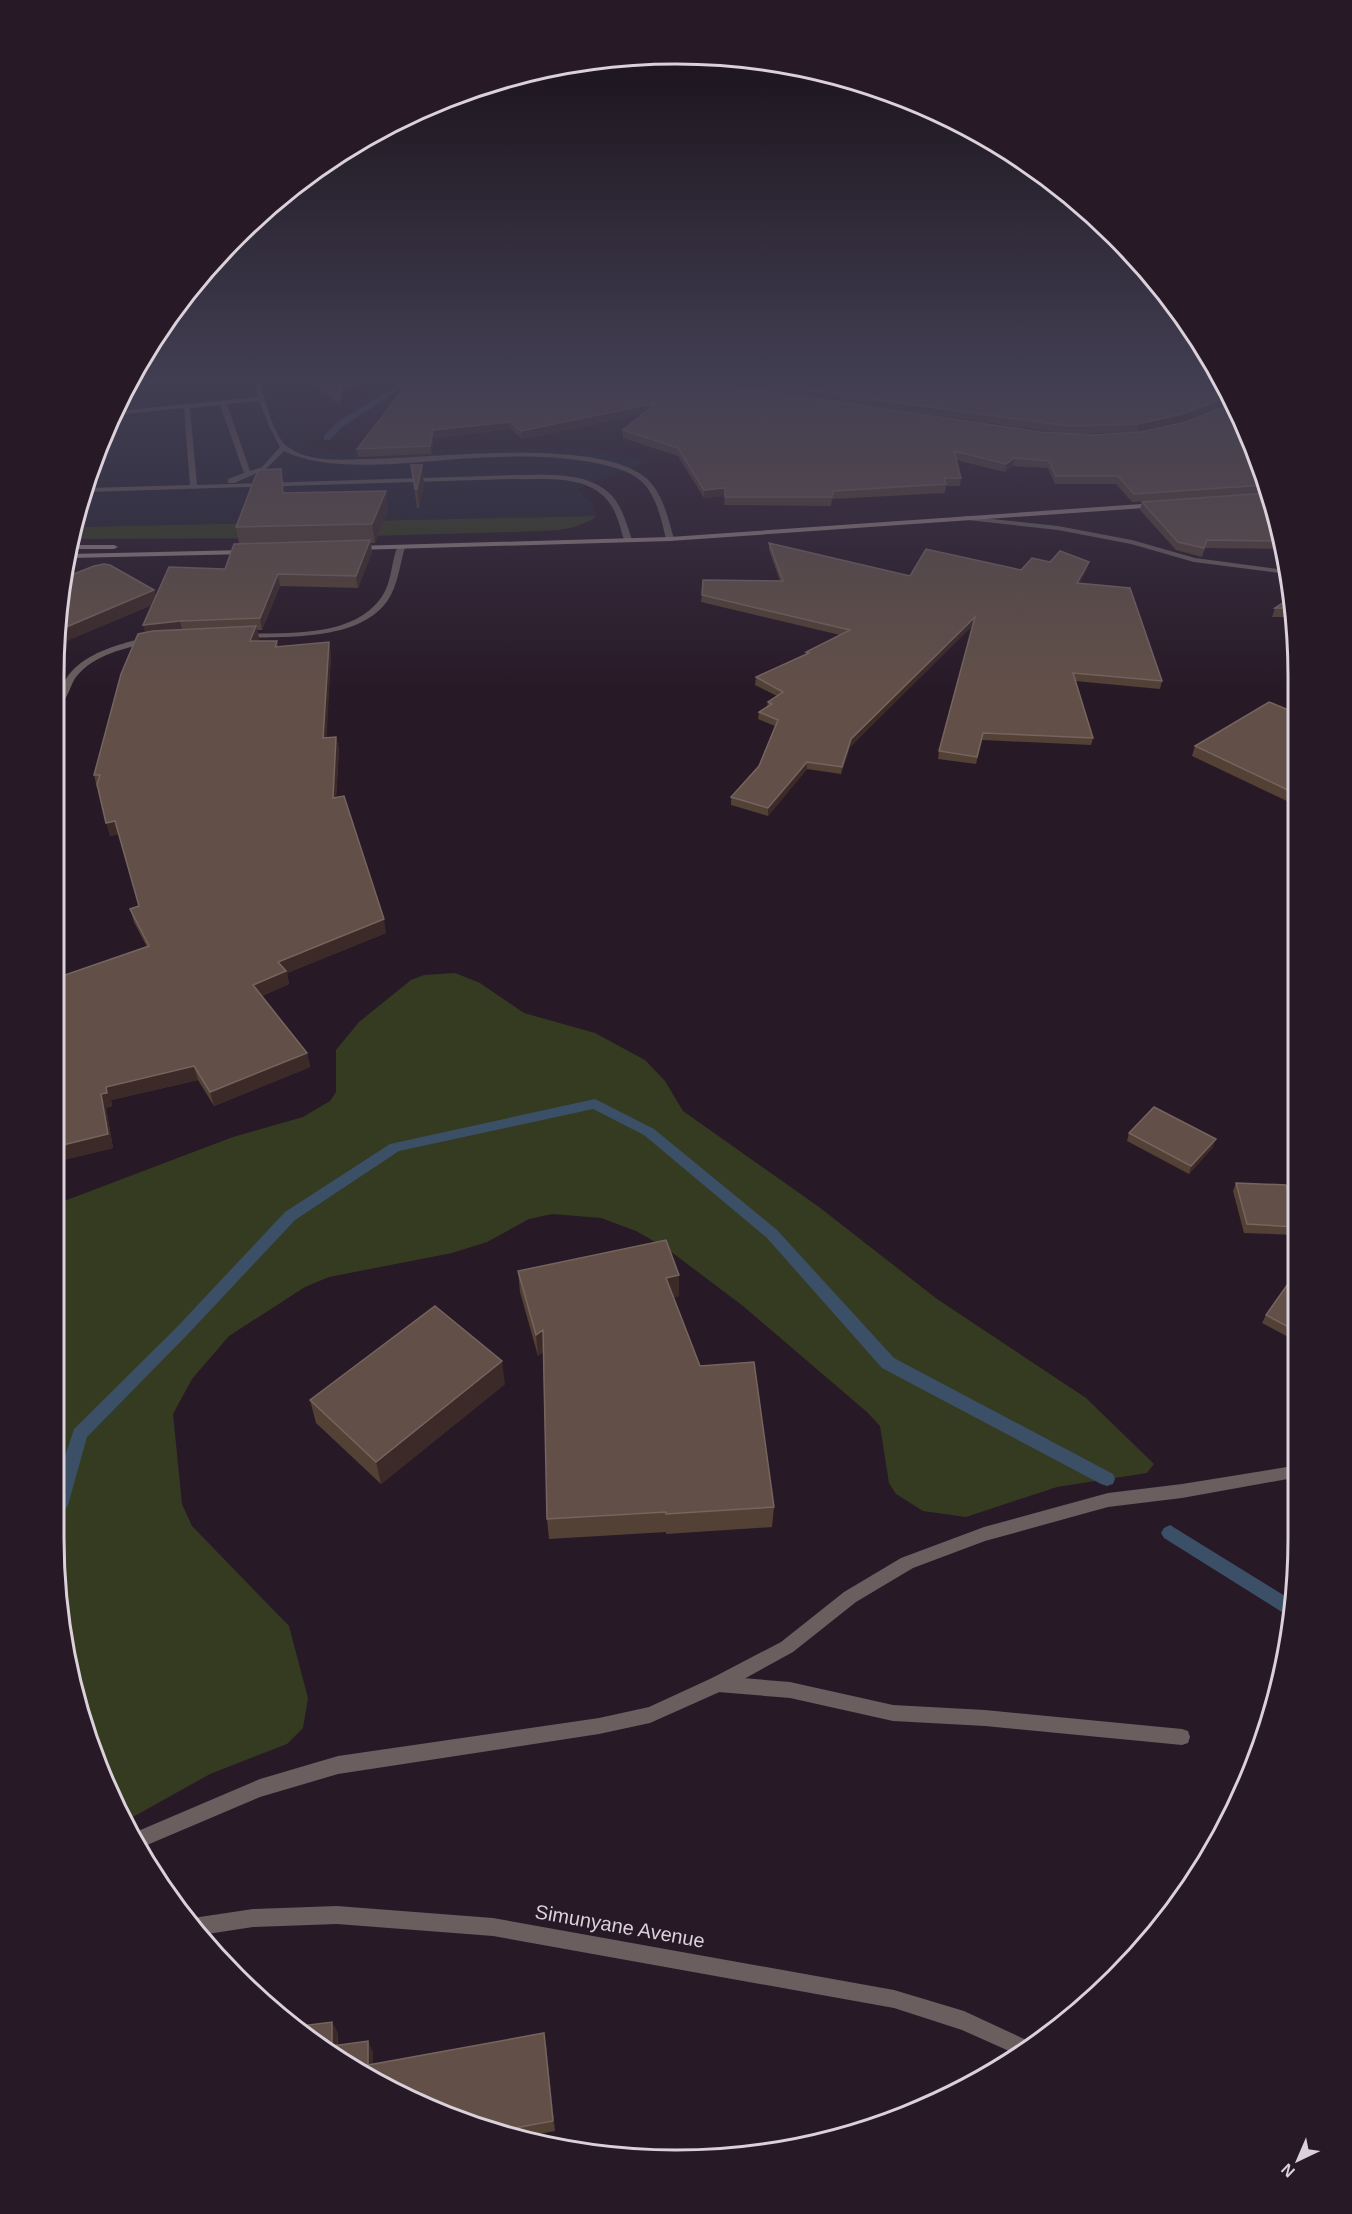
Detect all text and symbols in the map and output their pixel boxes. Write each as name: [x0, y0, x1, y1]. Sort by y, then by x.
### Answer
street label: Simunyane Avenue: [533, 1900, 707, 1952]
north arrow: [1268, 2130, 1328, 2190]
text: N: [1278, 2160, 1298, 2181]

